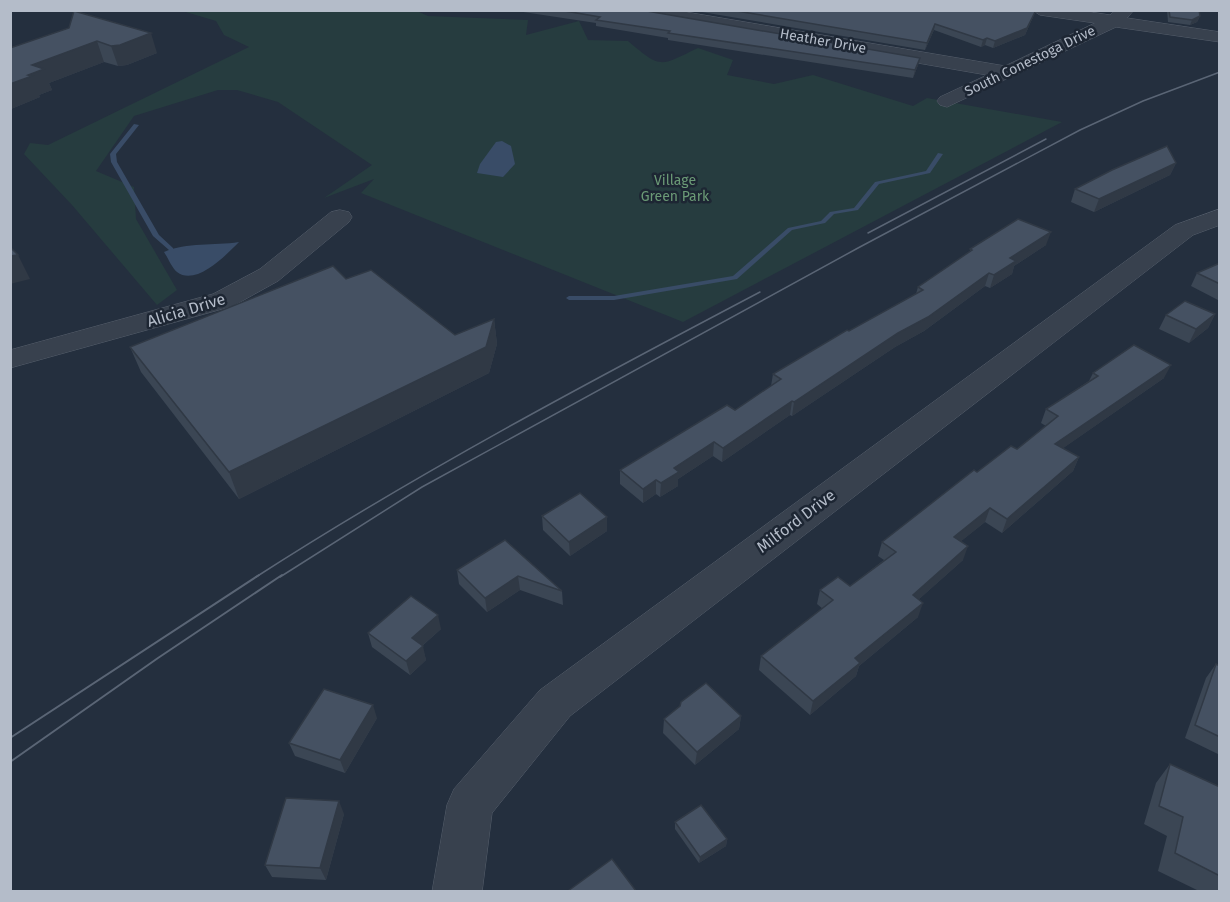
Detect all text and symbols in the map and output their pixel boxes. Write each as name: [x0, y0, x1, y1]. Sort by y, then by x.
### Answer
street label: South Conestoga Drive: [962, 22, 1098, 100]
street label: Heather Drive: [778, 25, 868, 57]
park label: Village Green Park: [641, 172, 710, 205]
street label: Alicia Drive: [144, 289, 228, 331]
street label: Milford Drive: [753, 485, 839, 557]

